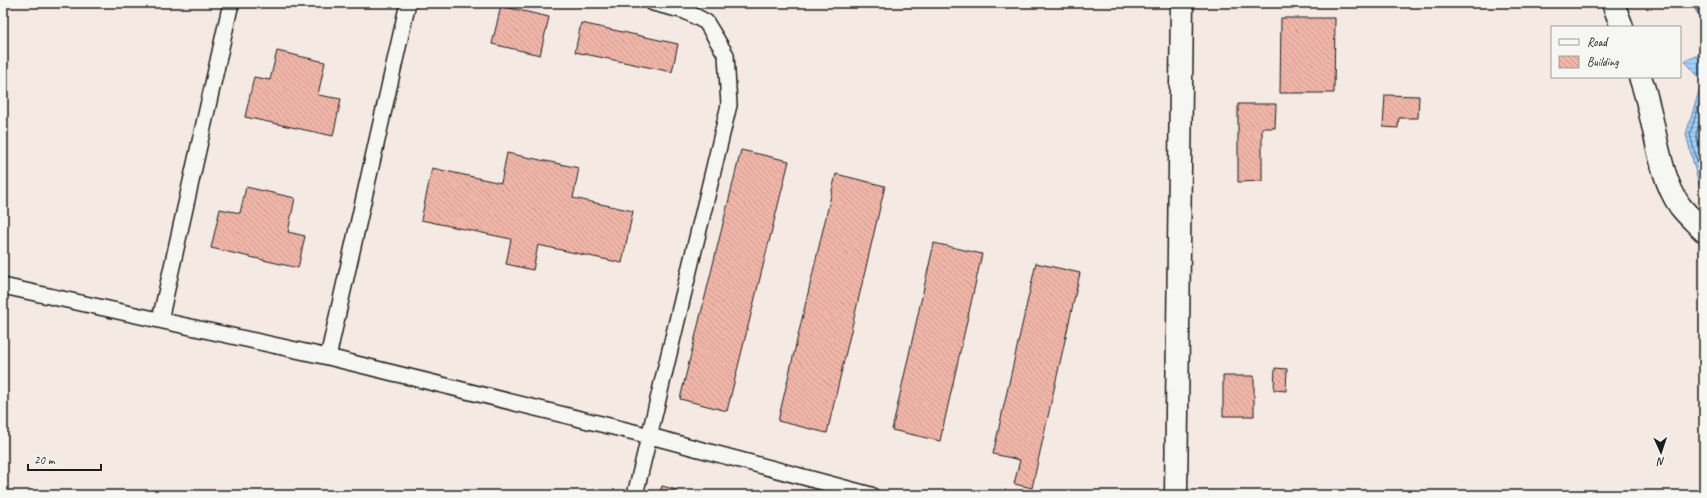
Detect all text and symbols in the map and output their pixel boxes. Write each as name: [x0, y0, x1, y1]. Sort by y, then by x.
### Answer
legend: [1551, 26, 1681, 78]
text: Road: [1587, 34, 1609, 50]
text: Building: [1587, 54, 1619, 70]
north arrow: [1641, 432, 1681, 472]
scale bar: [28, 446, 101, 472]
text: 20 m: [34, 452, 56, 468]
text: N: [1656, 455, 1665, 469]

